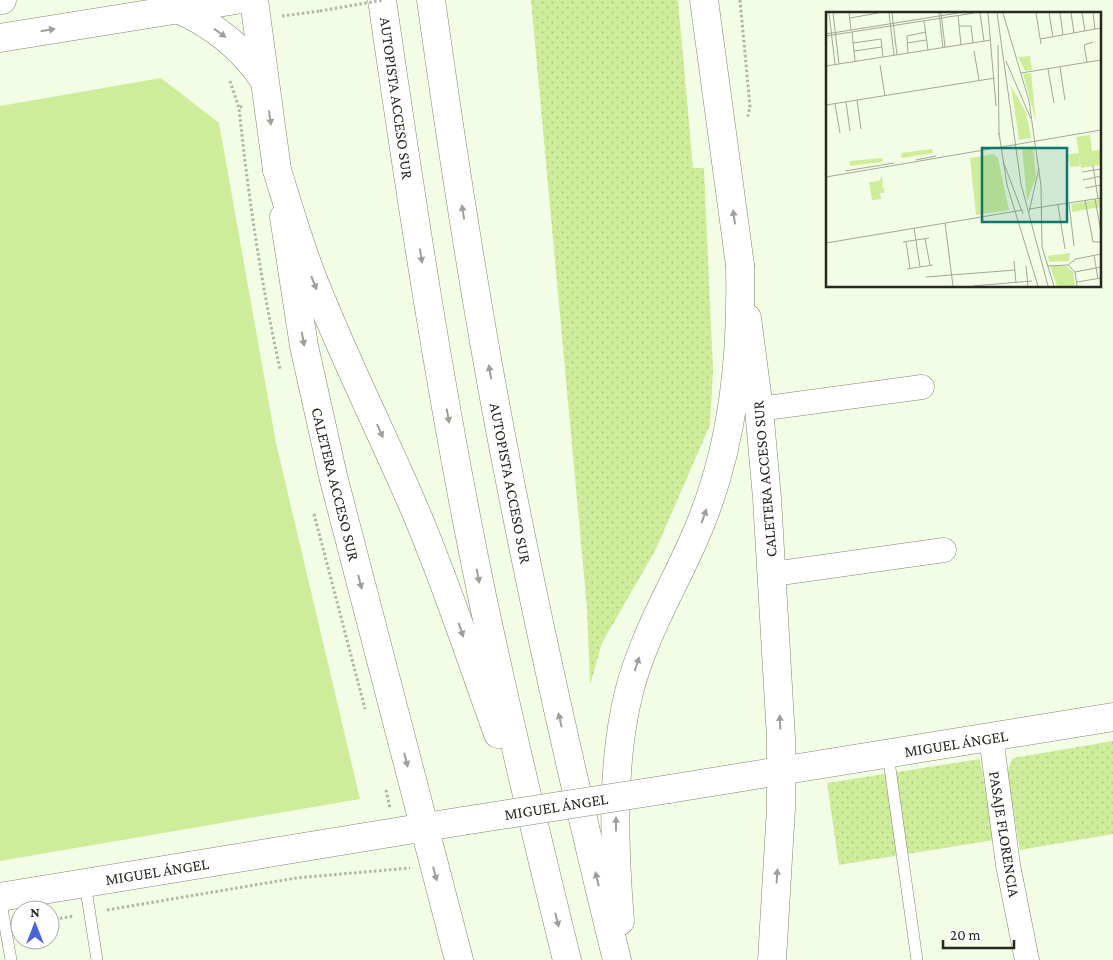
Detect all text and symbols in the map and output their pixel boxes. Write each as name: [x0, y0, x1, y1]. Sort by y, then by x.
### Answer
inset map: [826, 12, 1100, 288]
street label: AUTOPISTA ACCESO SUR: [377, 16, 416, 180]
one-way arrow: [41, 26, 57, 34]
one-way arrow: [213, 28, 227, 38]
one-way arrow: [266, 110, 274, 126]
one-way arrow: [459, 204, 467, 220]
one-way arrow: [730, 209, 738, 225]
one-way arrow: [417, 248, 425, 264]
one-way arrow: [311, 275, 319, 290]
one-way arrow: [300, 331, 308, 347]
one-way arrow: [485, 364, 493, 380]
street label: CALETERA ACCESO SUR: [749, 400, 780, 558]
street label: AUTOPISTA ACCESO SUR: [487, 401, 534, 565]
street label: CALETERA ACCESO SUR: [308, 406, 363, 563]
one-way arrow: [445, 408, 453, 424]
one-way arrow: [377, 424, 385, 438]
one-way arrow: [701, 508, 708, 523]
one-way arrow: [475, 568, 483, 584]
one-way arrow: [356, 575, 364, 590]
one-way arrow: [458, 623, 465, 638]
one-way arrow: [634, 656, 642, 671]
one-way arrow: [556, 713, 564, 728]
one-way arrow: [776, 714, 784, 730]
street label: MIGUEL ÁNGEL: [903, 727, 1009, 760]
one-way arrow: [402, 752, 410, 767]
street label: PASAJE FLORENCIA: [985, 770, 1023, 899]
street label: MIGUEL ÁNGEL: [503, 790, 609, 823]
one-way arrow: [612, 816, 620, 832]
street label: MIGUEL ÁNGEL: [104, 855, 210, 888]
one-way arrow: [432, 867, 440, 882]
one-way arrow: [773, 868, 781, 884]
one-way arrow: [593, 871, 601, 886]
north arrow: [10, 900, 60, 950]
text: N: [30, 904, 40, 920]
one-way arrow: [554, 913, 562, 928]
scale bar: [943, 918, 1014, 950]
text: 20 m: [950, 927, 981, 943]

